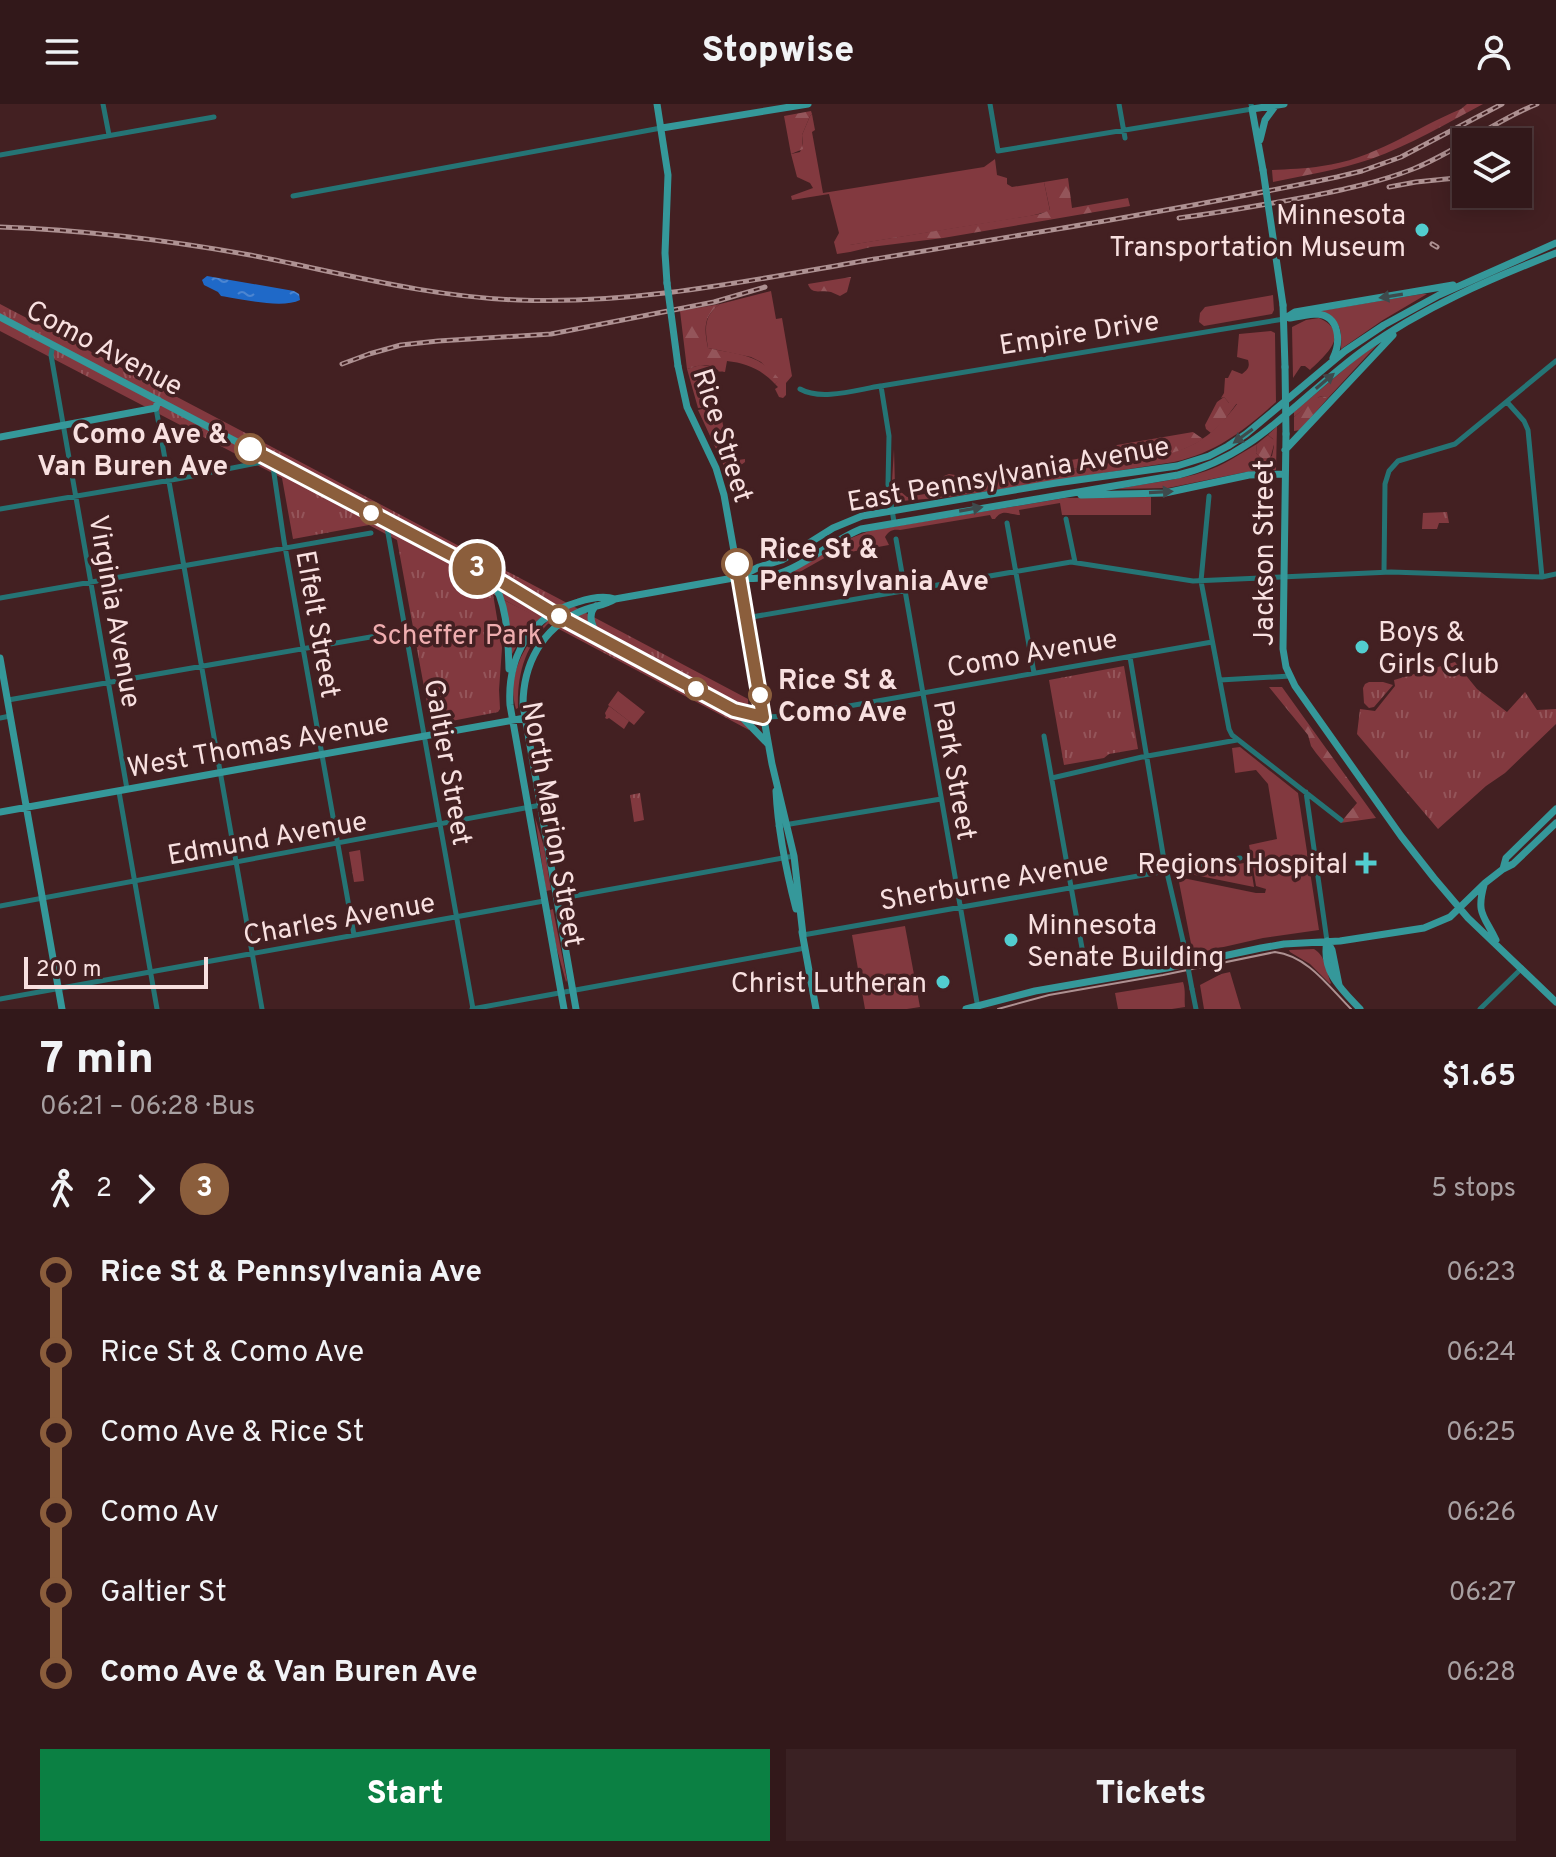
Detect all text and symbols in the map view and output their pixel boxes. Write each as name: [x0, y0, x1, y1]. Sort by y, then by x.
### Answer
text: Stopwise: [702, 29, 854, 75]
icon: menu: [40, 30, 84, 74]
icon: person: [1472, 30, 1516, 74]
map controls: [1452, 128, 1532, 208]
button: layers: [1452, 128, 1532, 208]
place label: Minnesota Transportation Museum: [1109, 199, 1406, 267]
marker: Minnesota Transportation Museum: [1413, 221, 1431, 239]
one-way arrow: [1378, 290, 1403, 302]
street label: Como Avenue: [19, 293, 188, 406]
street label: Empire Drive: [997, 305, 1162, 365]
street label: Rice Street: [683, 364, 760, 507]
one-way arrow: [1315, 373, 1335, 390]
place label: Como Ave & Van Buren Ave: [37, 418, 228, 486]
one-way arrow: [1232, 428, 1253, 443]
street label: East Pennsylvania Avenue: [845, 430, 1173, 522]
marker: Como Ave & Van Buren Ave: [235, 434, 265, 464]
street label: Jackson Street: [1248, 460, 1284, 646]
one-way arrow: [1149, 485, 1174, 498]
unlabelled marker: [360, 502, 382, 524]
one-way arrow: [959, 503, 984, 515]
street label: Virginia Avenue: [78, 512, 148, 711]
place label: Rice St & Pennsylvania Ave: [759, 533, 989, 601]
line badge: 3: [451, 543, 503, 595]
street label: Elfelt Street: [285, 548, 347, 701]
marker: Rice St & Pennsylvania Ave: [722, 549, 752, 579]
text: 3: [469, 551, 485, 587]
unlabelled marker: [548, 605, 570, 627]
place label: Boys & Girls Club: [1378, 616, 1499, 684]
park label: Scheffer Park: [372, 619, 543, 655]
street label: Como Avenue: [944, 622, 1121, 688]
marker: Boys & Girls Club: [1353, 638, 1371, 656]
place label: Rice St & Como Ave: [778, 664, 907, 732]
street label: Galtier Street: [414, 676, 478, 849]
unlabelled marker: [685, 678, 707, 700]
marker: Rice St & Como Ave: [749, 684, 771, 706]
street label: Park Street: [923, 698, 983, 843]
street label: North Marion Street: [512, 699, 590, 950]
street label: West Thomas Avenue: [125, 706, 392, 788]
street label: Edmund Avenue: [165, 805, 370, 875]
street label: Sherburne Avenue: [877, 845, 1112, 921]
place label: Regions Hospital: [1137, 848, 1348, 884]
marker: Regions Hospital: [1355, 852, 1377, 874]
street label: Charles Avenue: [241, 886, 438, 956]
place label: Minnesota Senate Building: [1027, 909, 1224, 977]
marker: Minnesota Senate Building: [1002, 931, 1020, 949]
scale bar: [24, 953, 208, 989]
text: 200 m: [36, 957, 101, 984]
place label: Christ Lutheran: [731, 967, 927, 1003]
marker: Christ Lutheran: [934, 973, 952, 991]
text: 7 min: [40, 1033, 154, 1089]
text: $1.65: [1442, 1059, 1516, 1096]
text: 06:21 – 06:28 · Bus: [40, 1091, 255, 1124]
icon: walk: [40, 1167, 84, 1211]
icon: forward: [124, 1167, 168, 1211]
text: 3: [196, 1171, 213, 1207]
text: 2: [96, 1173, 112, 1206]
text: 5 stops: [1431, 1173, 1516, 1206]
text: Rice St & Pennsylvania Ave: [100, 1255, 482, 1292]
text: 06:23: [1446, 1257, 1516, 1290]
text: Rice St & Como Ave: [100, 1335, 364, 1372]
text: 06:24: [1446, 1337, 1516, 1370]
text: Como Ave & Rice St: [100, 1415, 364, 1452]
text: 06:25: [1446, 1417, 1516, 1450]
text: Como Av: [100, 1495, 219, 1532]
text: 06:26: [1447, 1497, 1516, 1530]
text: Galtier St: [100, 1575, 227, 1612]
text: 06:27: [1449, 1577, 1516, 1610]
text: Como Ave & Van Buren Ave: [100, 1655, 478, 1692]
text: 06:28: [1446, 1657, 1516, 1690]
button: Start: [40, 1749, 770, 1841]
button: Tickets: [786, 1749, 1516, 1841]

